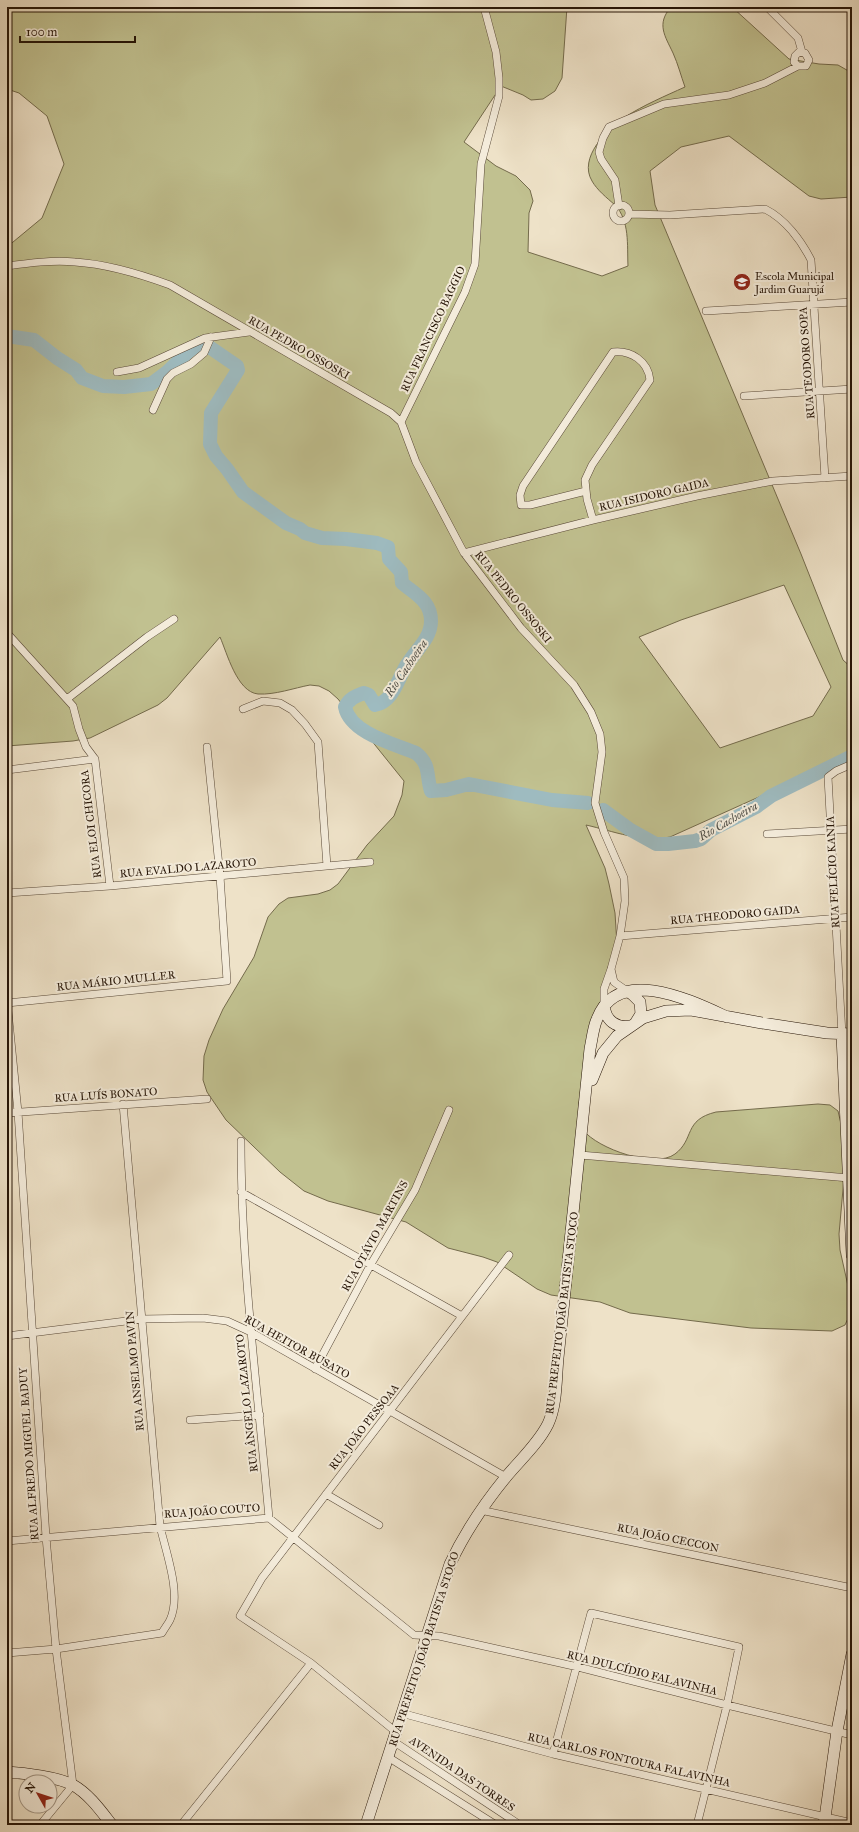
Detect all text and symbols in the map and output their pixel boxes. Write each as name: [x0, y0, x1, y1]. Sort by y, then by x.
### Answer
scale bar: [20, 18, 135, 44]
text: 100 m: [26, 25, 57, 39]
street label: RUA FRANCISCO BAGGIO: [398, 264, 468, 394]
place label: Escola Municipal Jardim Guarujá: [754, 270, 834, 297]
school or university icon: Escola Municipal Jardim Guarujá: [732, 272, 752, 292]
street label: RUA TEODORO SOPA: [797, 306, 817, 419]
street label: RUA PEDRO OSSOSKI: [246, 314, 352, 382]
street label: RUA ISIDORO GAIDA: [598, 476, 711, 514]
street label: RUA PEDRO OSSOSKI: [472, 548, 554, 646]
water label: Rio Cachoeira: [381, 637, 430, 700]
street label: RUA ELOI CHICORA: [78, 768, 104, 879]
water label: Rio Cachoeira: [695, 798, 760, 844]
street label: RUA FELÍCIO KANIA: [823, 815, 842, 929]
street label: RUA EVALDO LAZAROTO: [119, 856, 257, 880]
street label: RUA THEODORO GAIDA: [670, 903, 801, 927]
street label: RUA MÁRIO MULLER: [56, 968, 176, 994]
street label: RUA LUÍS BONATO: [54, 1084, 158, 1105]
street label: RUA OTÁVIO MARTINS: [339, 1178, 411, 1294]
street label: RUA PREFEITO JOÃO BATISTA STOCO: [543, 1211, 582, 1415]
street label: RUA ANSELMO PAVIN: [123, 1310, 147, 1432]
street label: RUA HEITOR BUSATO: [242, 1313, 352, 1381]
street label: RUA ÂNGELO LAZAROTO: [233, 1333, 261, 1473]
street label: RUA ALFREDO MIGUEL BADUY: [16, 1366, 42, 1541]
street label: RUA JOÃO PESSOAA: [326, 1381, 403, 1473]
street label: RUA JOÃO COUTO: [164, 1501, 261, 1522]
street label: RUA JOÃO CECCON: [616, 1521, 720, 1556]
street label: RUA PREFEITO JOÃO BATISTA STOCO: [386, 1550, 463, 1748]
street label: RUA DULCÍDIO FALAVINHA: [565, 1647, 719, 1698]
street label: RUA CARLOS FONTOURA FALAVINHA: [526, 1730, 732, 1790]
street label: AVENIDA DAS TORRES: [406, 1733, 517, 1814]
north arrow: [18, 1774, 58, 1814]
text: N: [23, 1780, 39, 1796]

